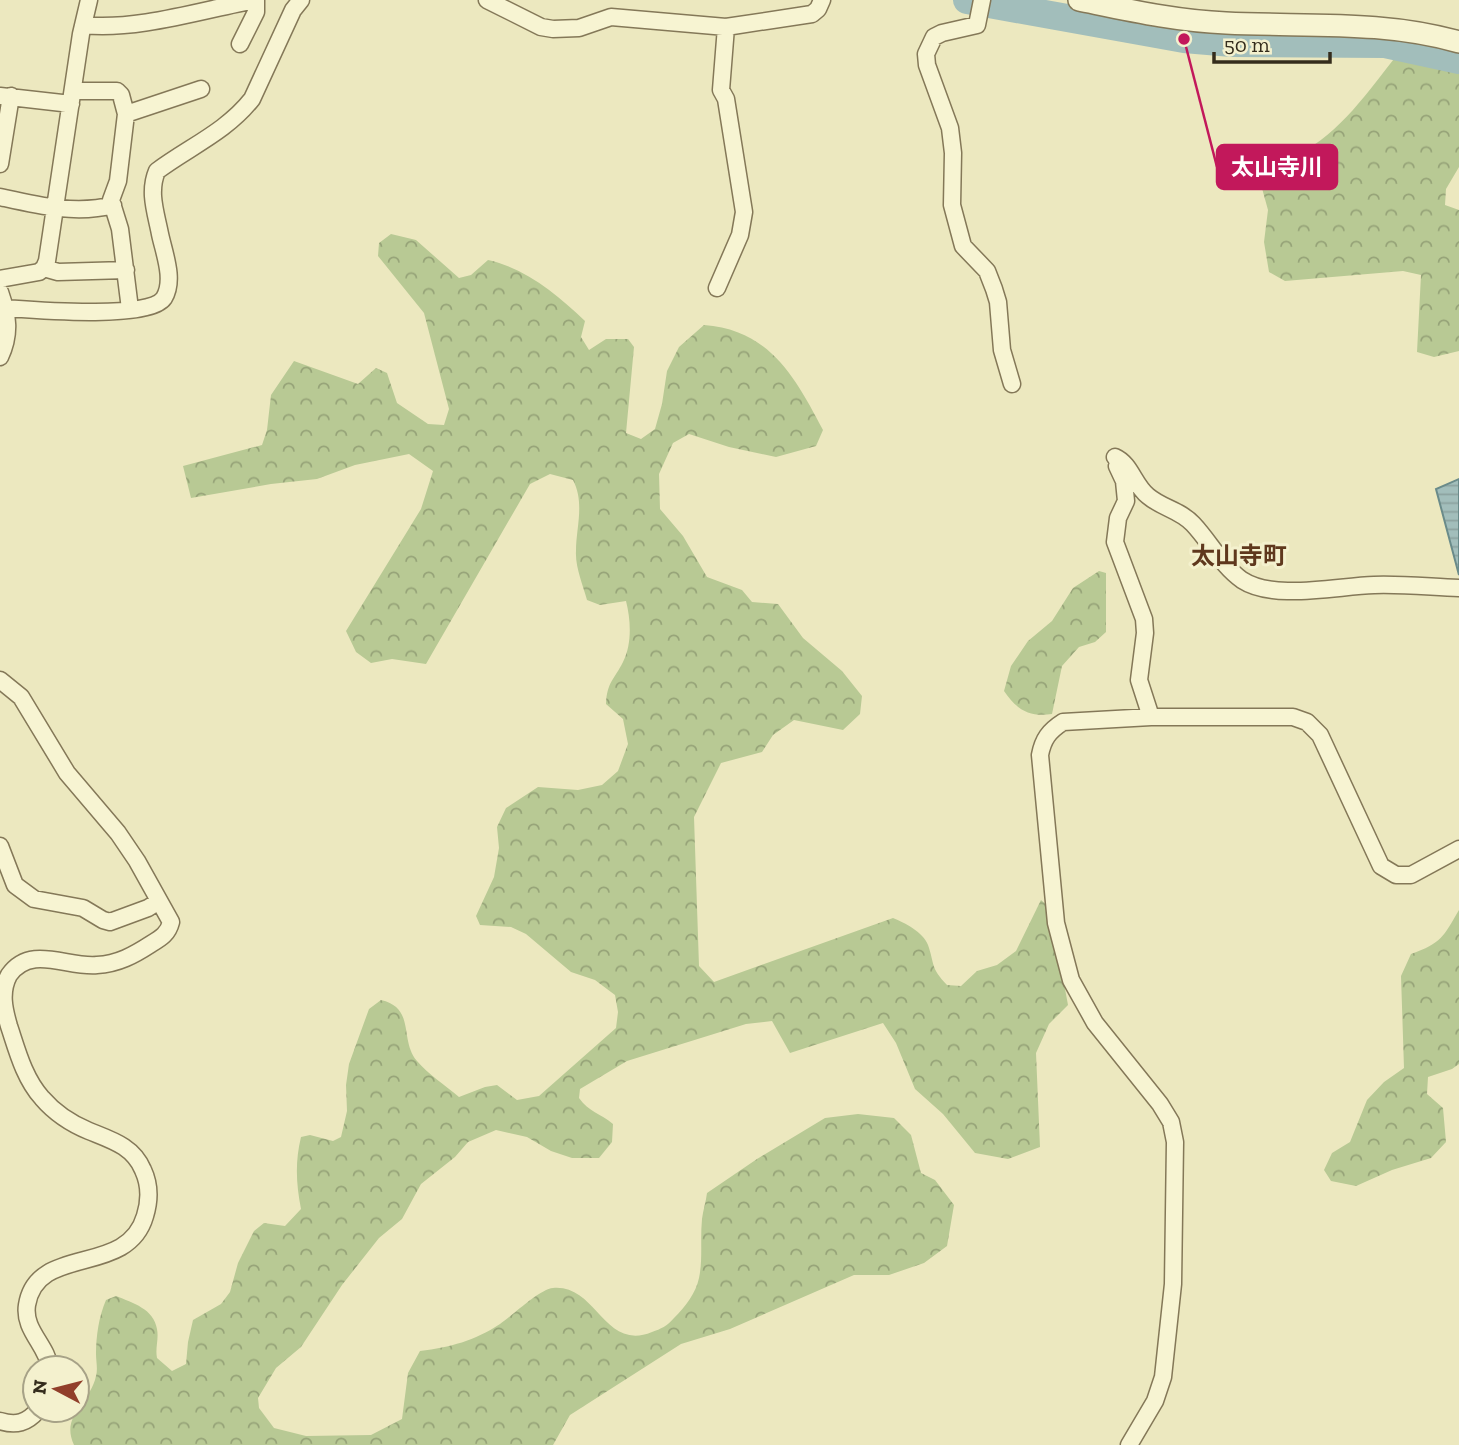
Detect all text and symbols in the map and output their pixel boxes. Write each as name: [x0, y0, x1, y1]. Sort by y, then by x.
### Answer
scale bar: [1214, 21, 1330, 65]
text: 50 m: [1224, 32, 1270, 57]
callout: 太山寺川: [1217, 145, 1337, 189]
text: 太山寺川: [1231, 153, 1323, 181]
district label: 太山寺町: [1191, 541, 1287, 570]
north arrow: [21, 1354, 91, 1424]
text: N: [27, 1378, 52, 1396]

